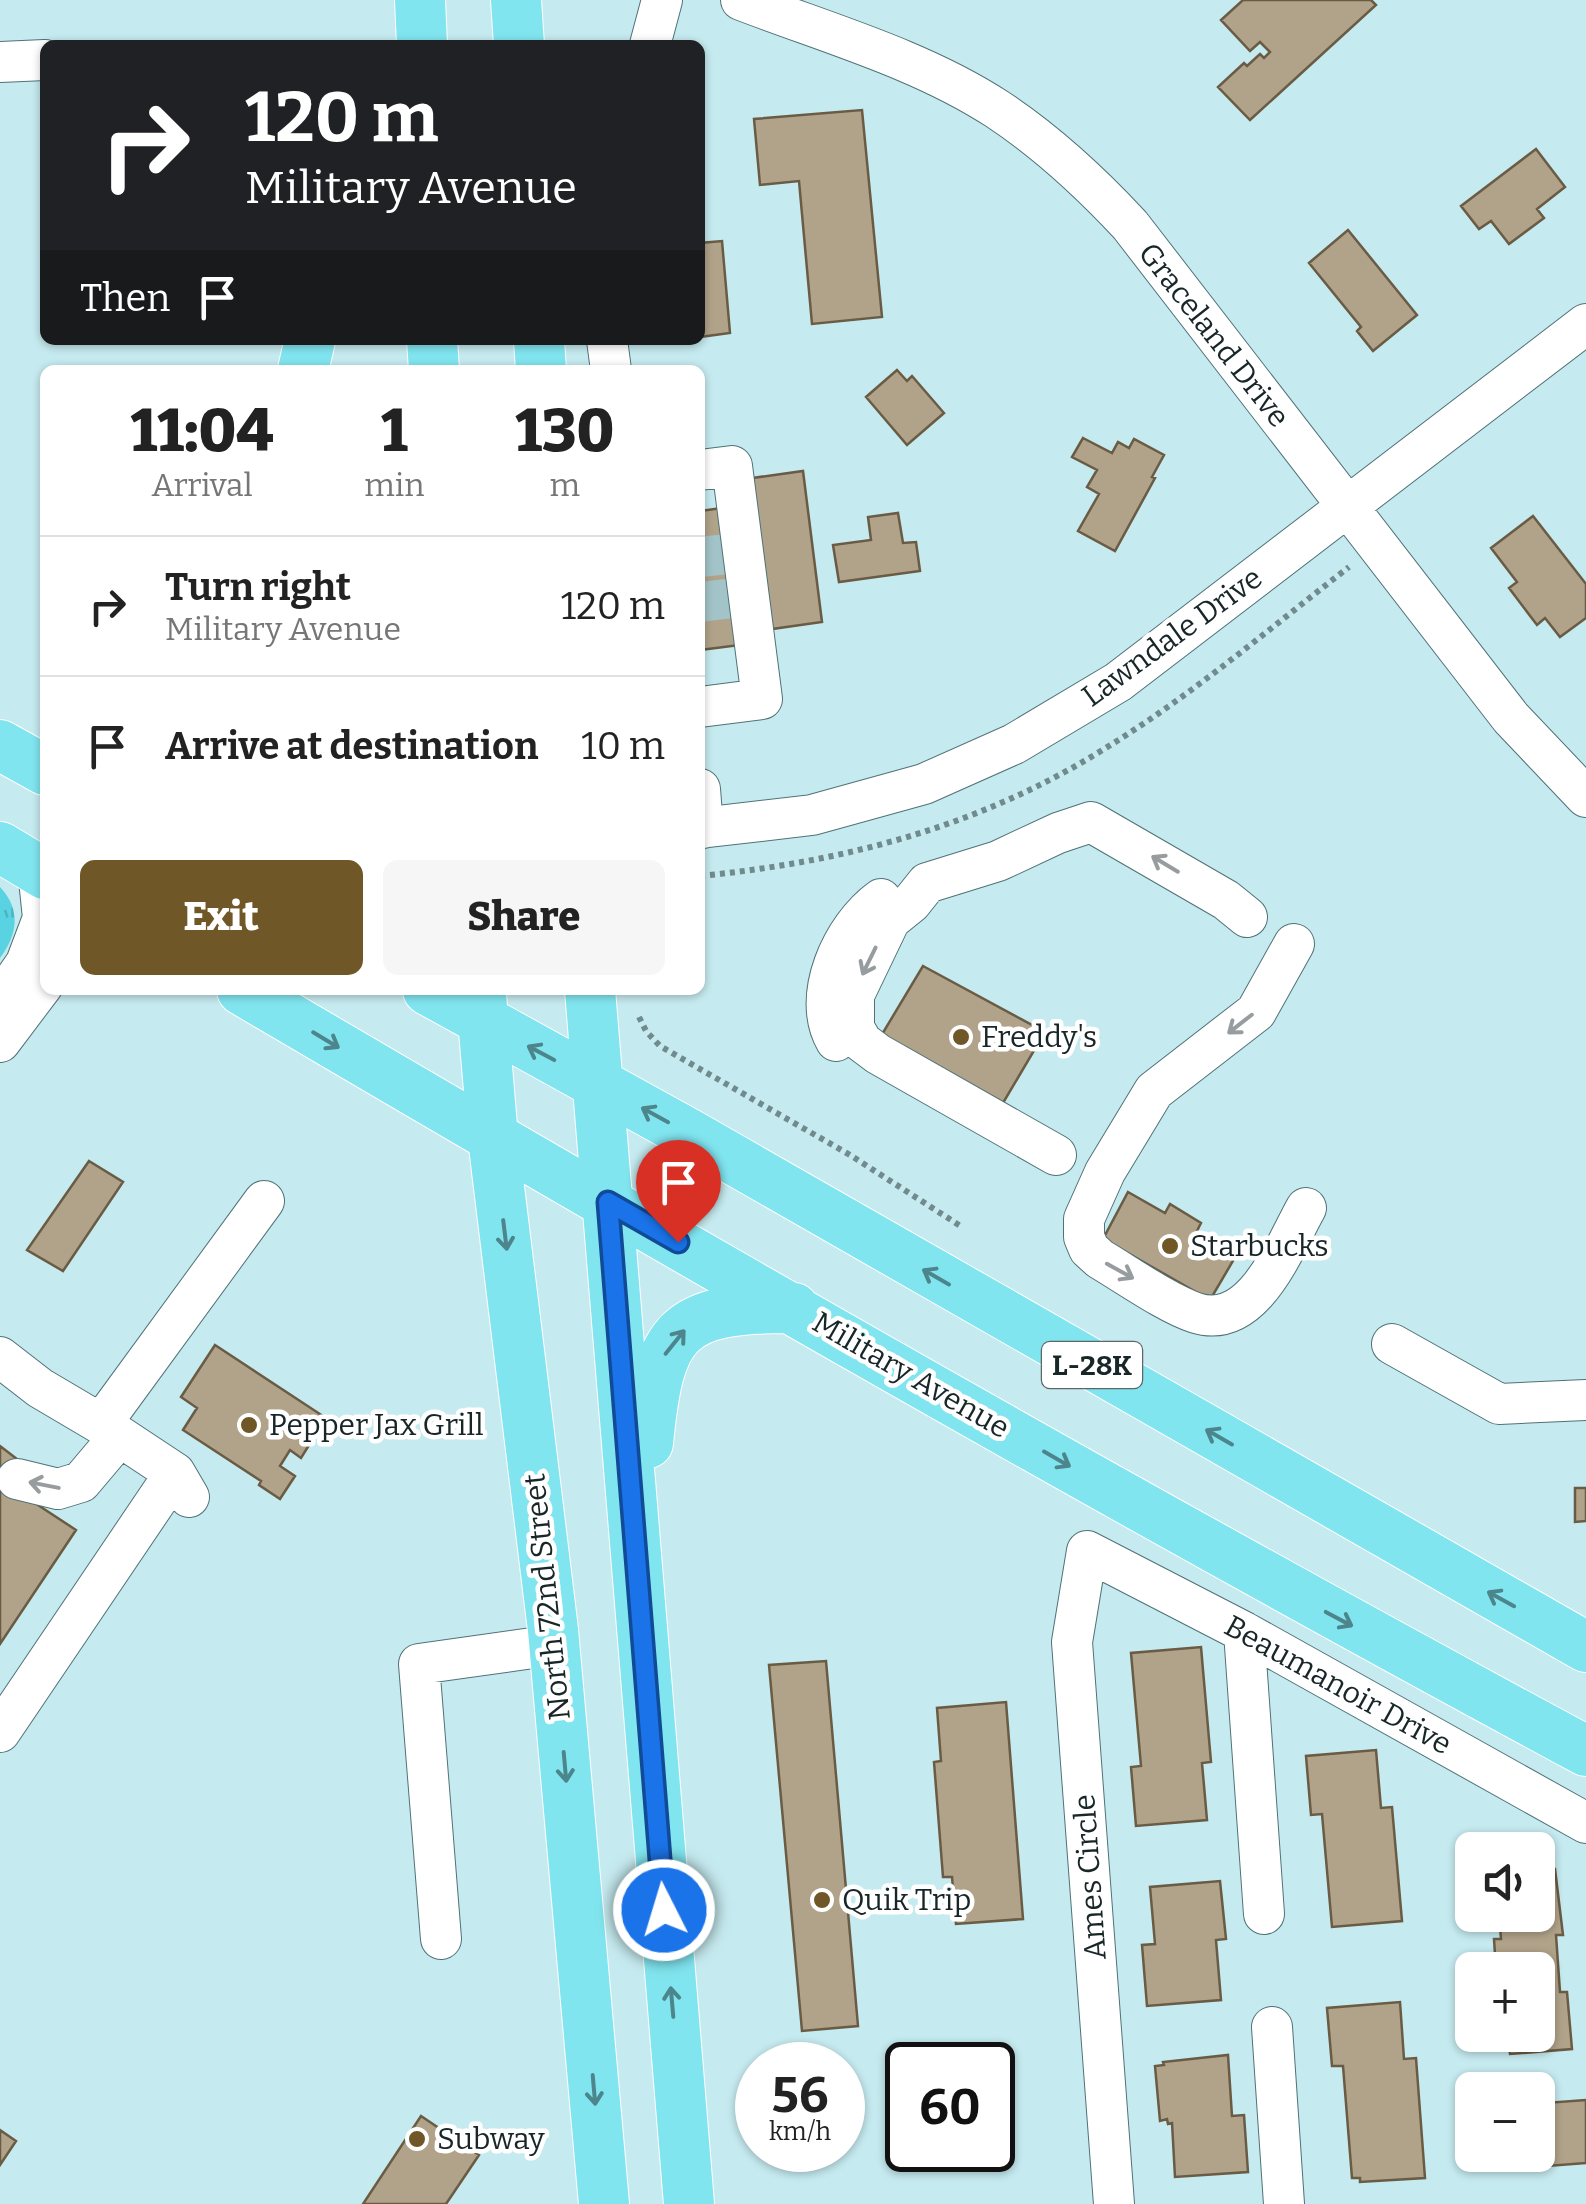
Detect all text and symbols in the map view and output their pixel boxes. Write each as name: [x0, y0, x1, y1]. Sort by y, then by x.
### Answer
text: 120 m: [245, 76, 438, 160]
icon: right: [80, 80, 210, 210]
text: Military Avenue: [245, 161, 577, 215]
street label: Graceland Drive: [1131, 236, 1297, 434]
icon: arrive: [190, 270, 245, 325]
text: Then: [80, 275, 170, 321]
text: 11:04: [131, 395, 274, 467]
text: 1: [381, 395, 408, 467]
text: 130: [515, 395, 614, 467]
text: Arrival: [151, 466, 253, 504]
text: min: [364, 466, 425, 504]
text: m: [550, 466, 580, 504]
street label: Lawndale Drive: [1075, 560, 1269, 714]
text: Turn right: [165, 564, 351, 610]
icon: right: [80, 579, 135, 634]
text: 120 m: [561, 583, 665, 629]
text: Military Avenue: [165, 610, 401, 648]
icon: arrive: [80, 719, 135, 774]
text: Arrive at destination: [165, 723, 538, 769]
text: 10 m: [581, 723, 665, 769]
one-way arrow: [1151, 854, 1180, 874]
button: Exit: [80, 860, 363, 975]
button: Share: [383, 860, 665, 975]
one-way arrow: [859, 946, 878, 976]
one-way arrow: [1227, 1013, 1254, 1034]
place label: Freddy's: [981, 1019, 1097, 1055]
marker: Freddy's: [950, 1026, 972, 1048]
one-way arrow: [311, 1030, 340, 1050]
one-way arrow: [527, 1043, 557, 1062]
one-way arrow: [641, 1105, 669, 1125]
pin: [636, 1140, 721, 1243]
icon: arrive: [651, 1155, 706, 1210]
one-way arrow: [496, 1219, 515, 1251]
place label: Starbucks: [1190, 1228, 1329, 1264]
marker: Starbucks: [1159, 1235, 1181, 1257]
one-way arrow: [1105, 1261, 1134, 1281]
one-way arrow: [923, 1267, 951, 1287]
street label: Military Avenue: [806, 1304, 1016, 1446]
one-way arrow: [663, 1330, 686, 1355]
road number: L-28K: [1042, 1342, 1142, 1388]
place label: Pepper Jax Grill: [269, 1407, 484, 1443]
marker: Pepper Jax Grill: [238, 1414, 260, 1436]
one-way arrow: [1205, 1427, 1234, 1447]
one-way arrow: [1041, 1449, 1071, 1469]
street label: North 72nd Street: [516, 1472, 578, 1722]
one-way arrow: [28, 1475, 61, 1494]
one-way arrow: [1487, 1589, 1516, 1609]
street label: Beaumanoir Drive: [1218, 1608, 1458, 1762]
one-way arrow: [1324, 1609, 1354, 1629]
one-way arrow: [555, 1750, 574, 1782]
street label: Ames Circle: [1066, 1793, 1114, 1961]
map controls: [1455, 1832, 1555, 2172]
button: sound: [1455, 1832, 1555, 1932]
position arrow: [612, 1858, 716, 1962]
place label: Quik Trip: [842, 1882, 971, 1918]
marker: Quik Trip: [811, 1889, 833, 1911]
button: +: [1455, 1952, 1555, 2052]
one-way arrow: [662, 1987, 681, 2019]
speed limit sign: 60: [885, 2042, 1015, 2172]
text: 56: [772, 2065, 828, 2125]
button: −: [1455, 2072, 1555, 2172]
one-way arrow: [584, 2074, 603, 2106]
text: km/h: [769, 2117, 831, 2147]
place label: Subway: [437, 2121, 545, 2157]
marker: Subway: [406, 2128, 428, 2150]

